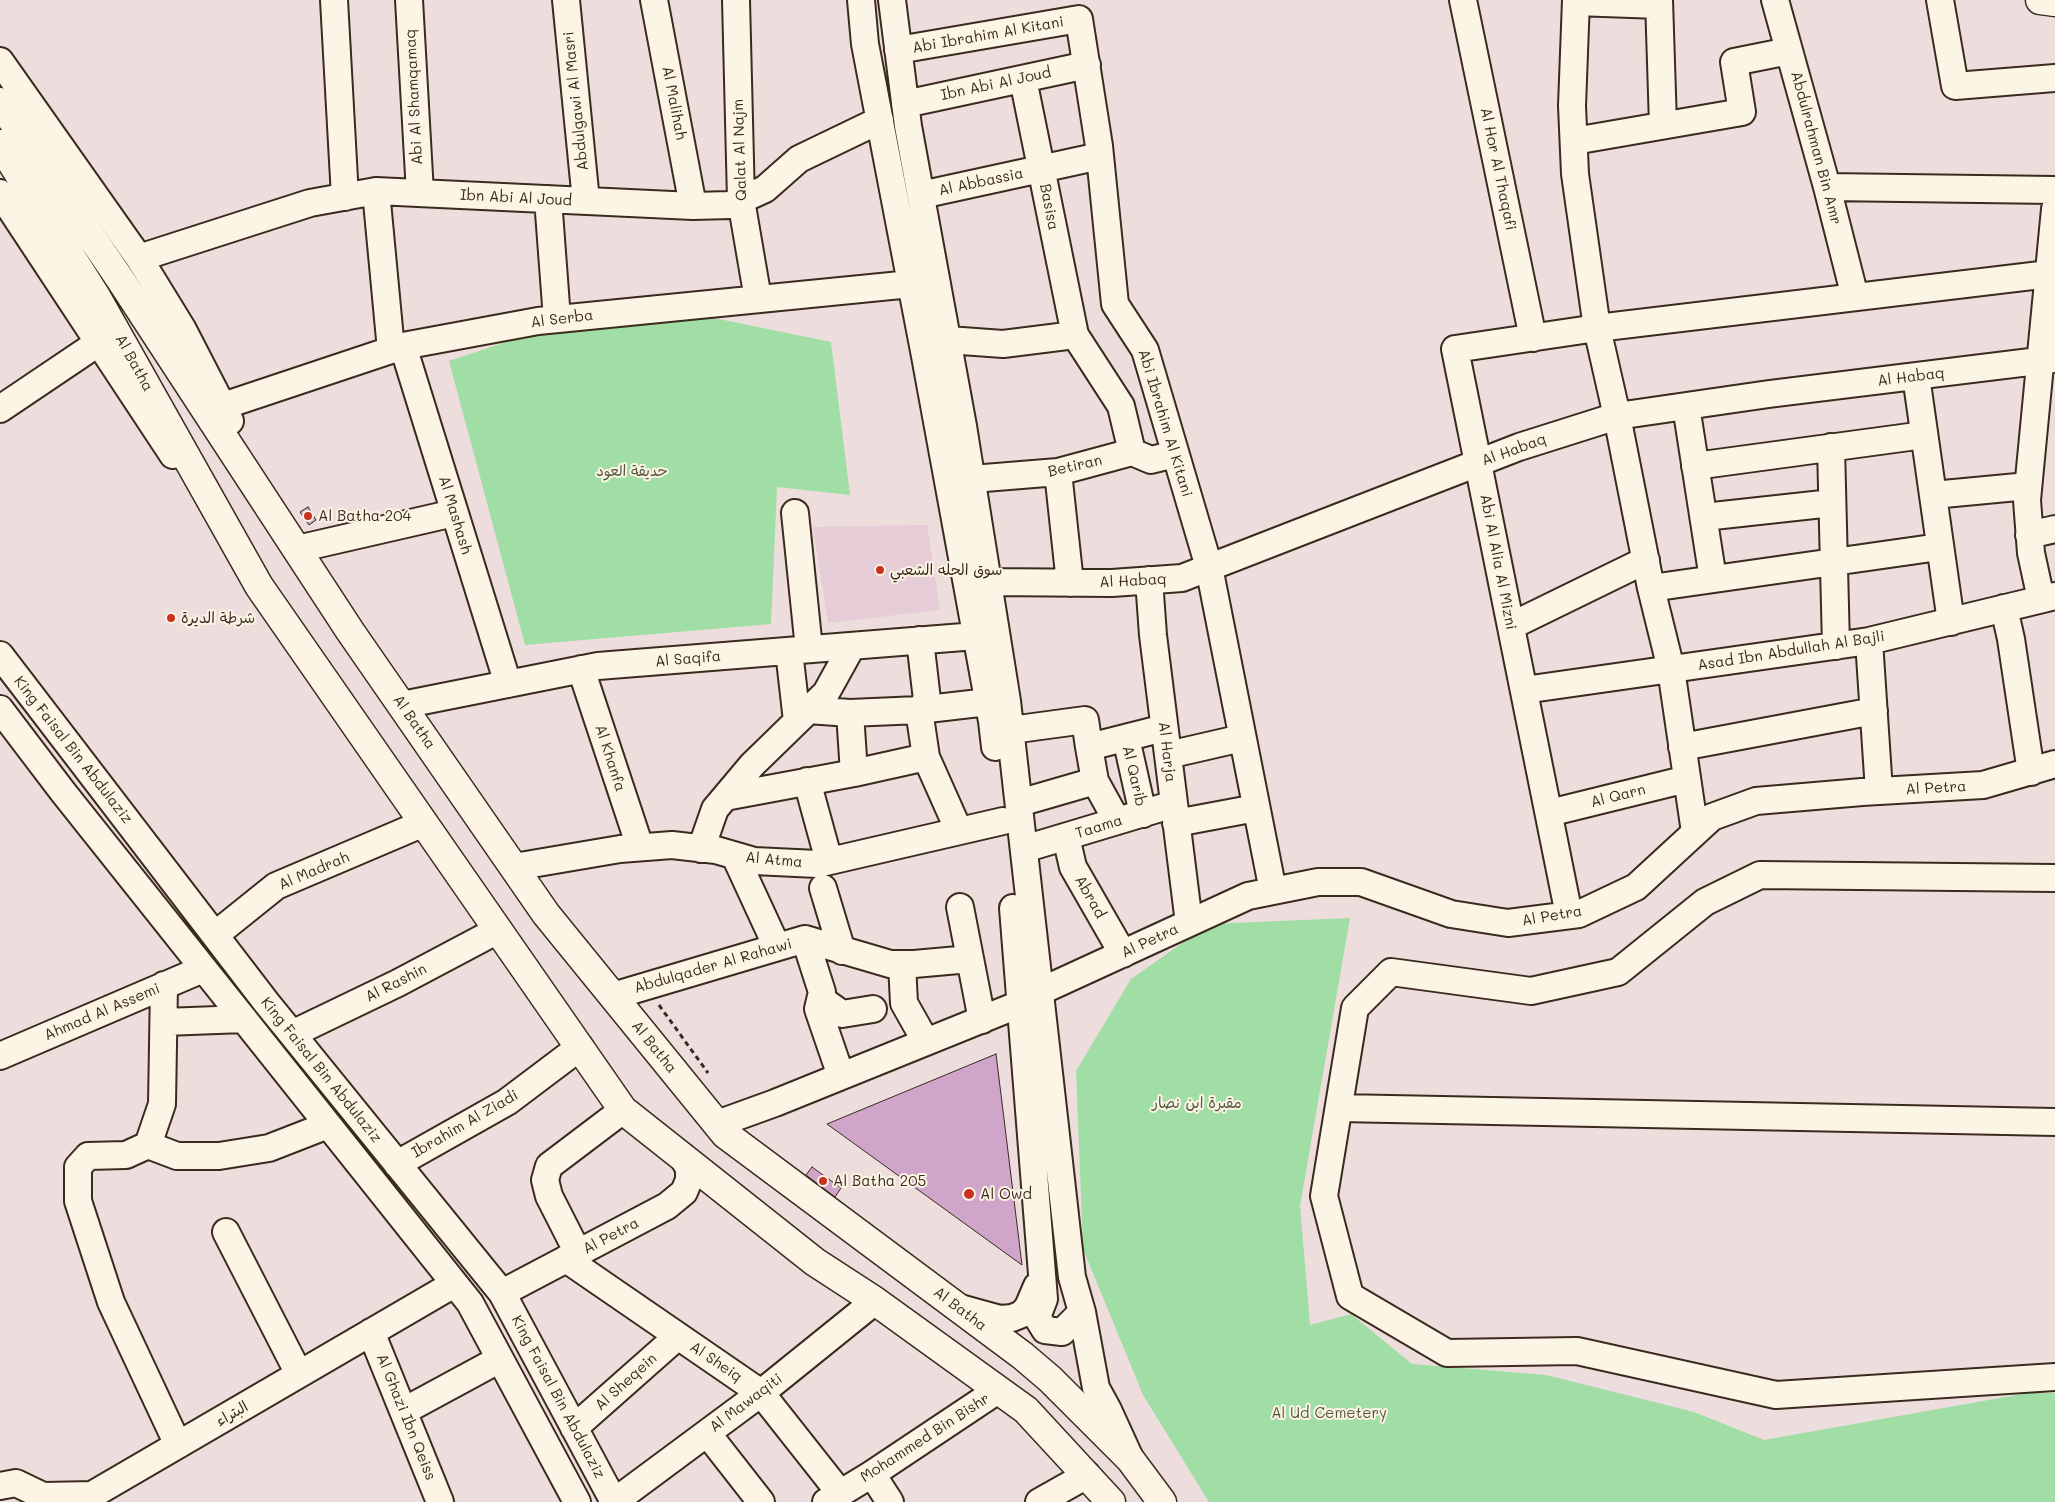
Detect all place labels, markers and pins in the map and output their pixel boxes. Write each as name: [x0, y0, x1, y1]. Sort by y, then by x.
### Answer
place label: Al Batha 204: [318, 507, 411, 525]
marker: Al Batha 204: [302, 510, 314, 522]
place label: سوق الحله الشعبي: [890, 561, 1002, 579]
marker: سوق الحله الشعبي: [874, 564, 886, 576]
place label: شرطة الديرة: [181, 609, 255, 627]
marker: شرطة الديرة: [165, 612, 177, 624]
place label: Al Batha 205: [833, 1172, 926, 1190]
marker: Al Batha 205: [817, 1175, 829, 1187]
place label: Al Owd: [980, 1185, 1032, 1203]
marker: Al Owd: [962, 1187, 976, 1201]

